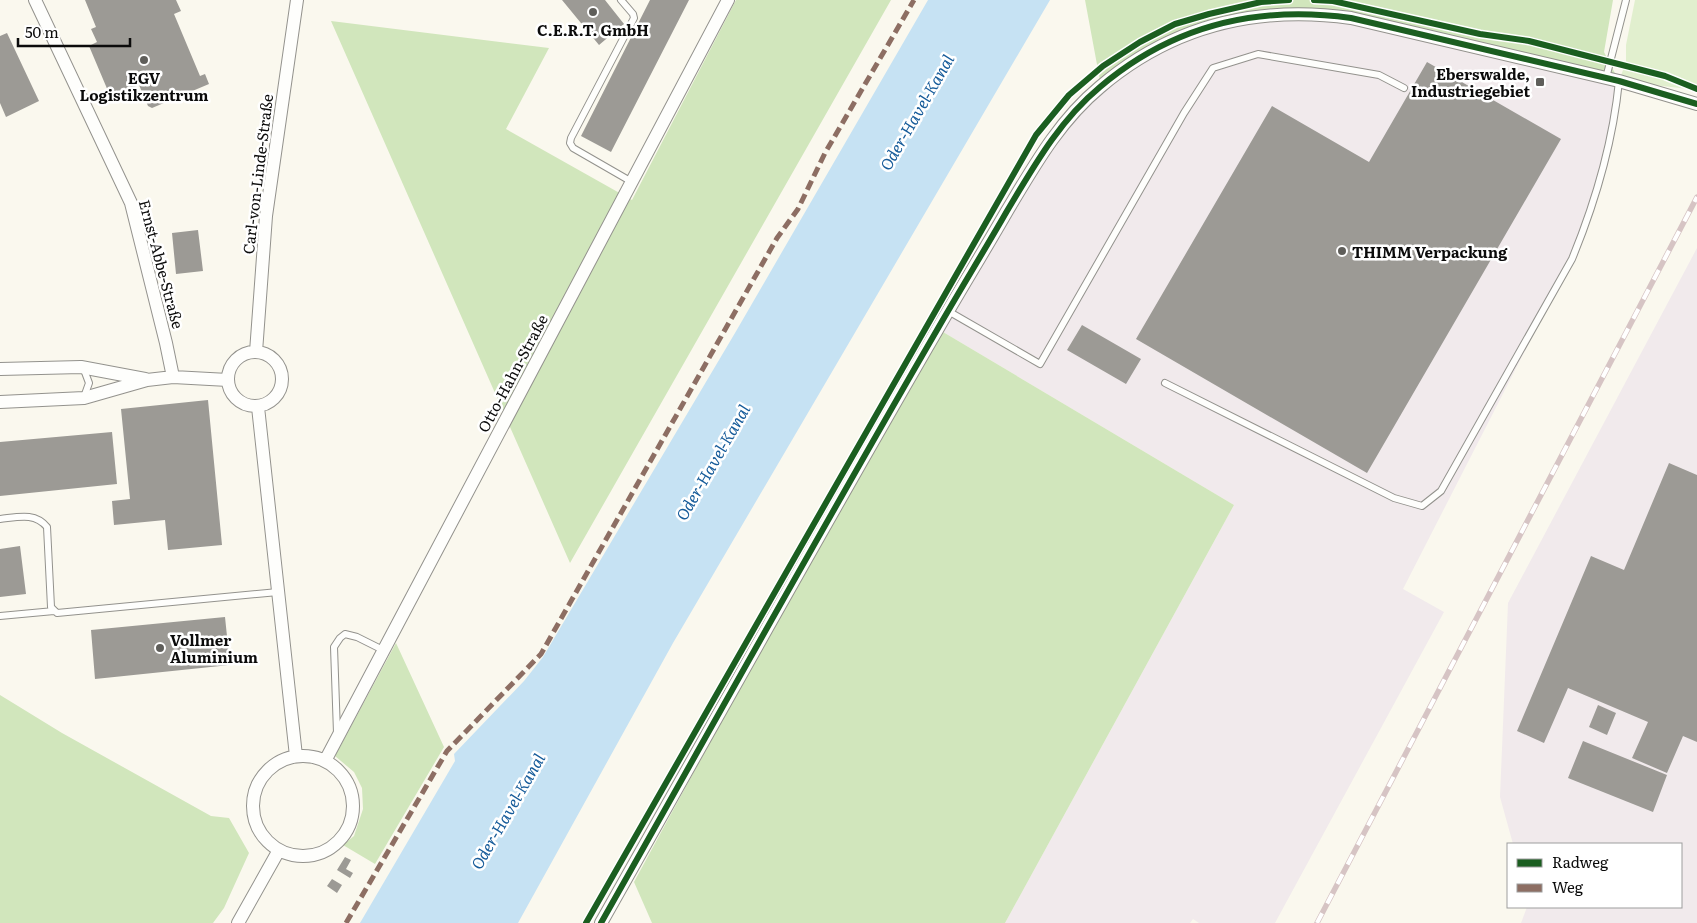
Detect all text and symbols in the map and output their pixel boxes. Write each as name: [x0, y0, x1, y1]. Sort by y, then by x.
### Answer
marker: C.E.R.T. GmbH: [587, 6, 599, 18]
scale bar: [18, 15, 130, 47]
place label: C.E.R.T. GmbH: [537, 18, 649, 41]
text: 50 m: [25, 20, 59, 43]
water label: Oder-Havel-Kanal: [873, 49, 959, 175]
marker: EGV Logistikzentrum: [138, 54, 150, 66]
place label: Eberswalde, Industriegebiet: [1411, 62, 1530, 102]
place label: EGV Logistikzentrum: [79, 66, 209, 106]
marker: Eberswalde, Industriegebiet: [1534, 76, 1546, 88]
street label: Carl-von-Linde-Straße: [236, 92, 278, 255]
street label: Ernst-Abbe-Straße: [134, 197, 190, 331]
place label: THIMM Verpackung: [1352, 240, 1508, 263]
marker: THIMM Verpackung: [1336, 245, 1348, 257]
street label: Otto-Hahn-Straße: [471, 310, 553, 436]
water label: Oder-Havel-Kanal: [669, 399, 755, 525]
place label: Vollmer Aluminium: [170, 628, 258, 668]
marker: Vollmer Aluminium: [154, 642, 166, 654]
water label: Oder-Havel-Kanal: [464, 748, 550, 874]
legend: [1507, 843, 1682, 908]
text: Radweg: [1552, 850, 1609, 873]
text: Weg: [1552, 875, 1584, 898]

